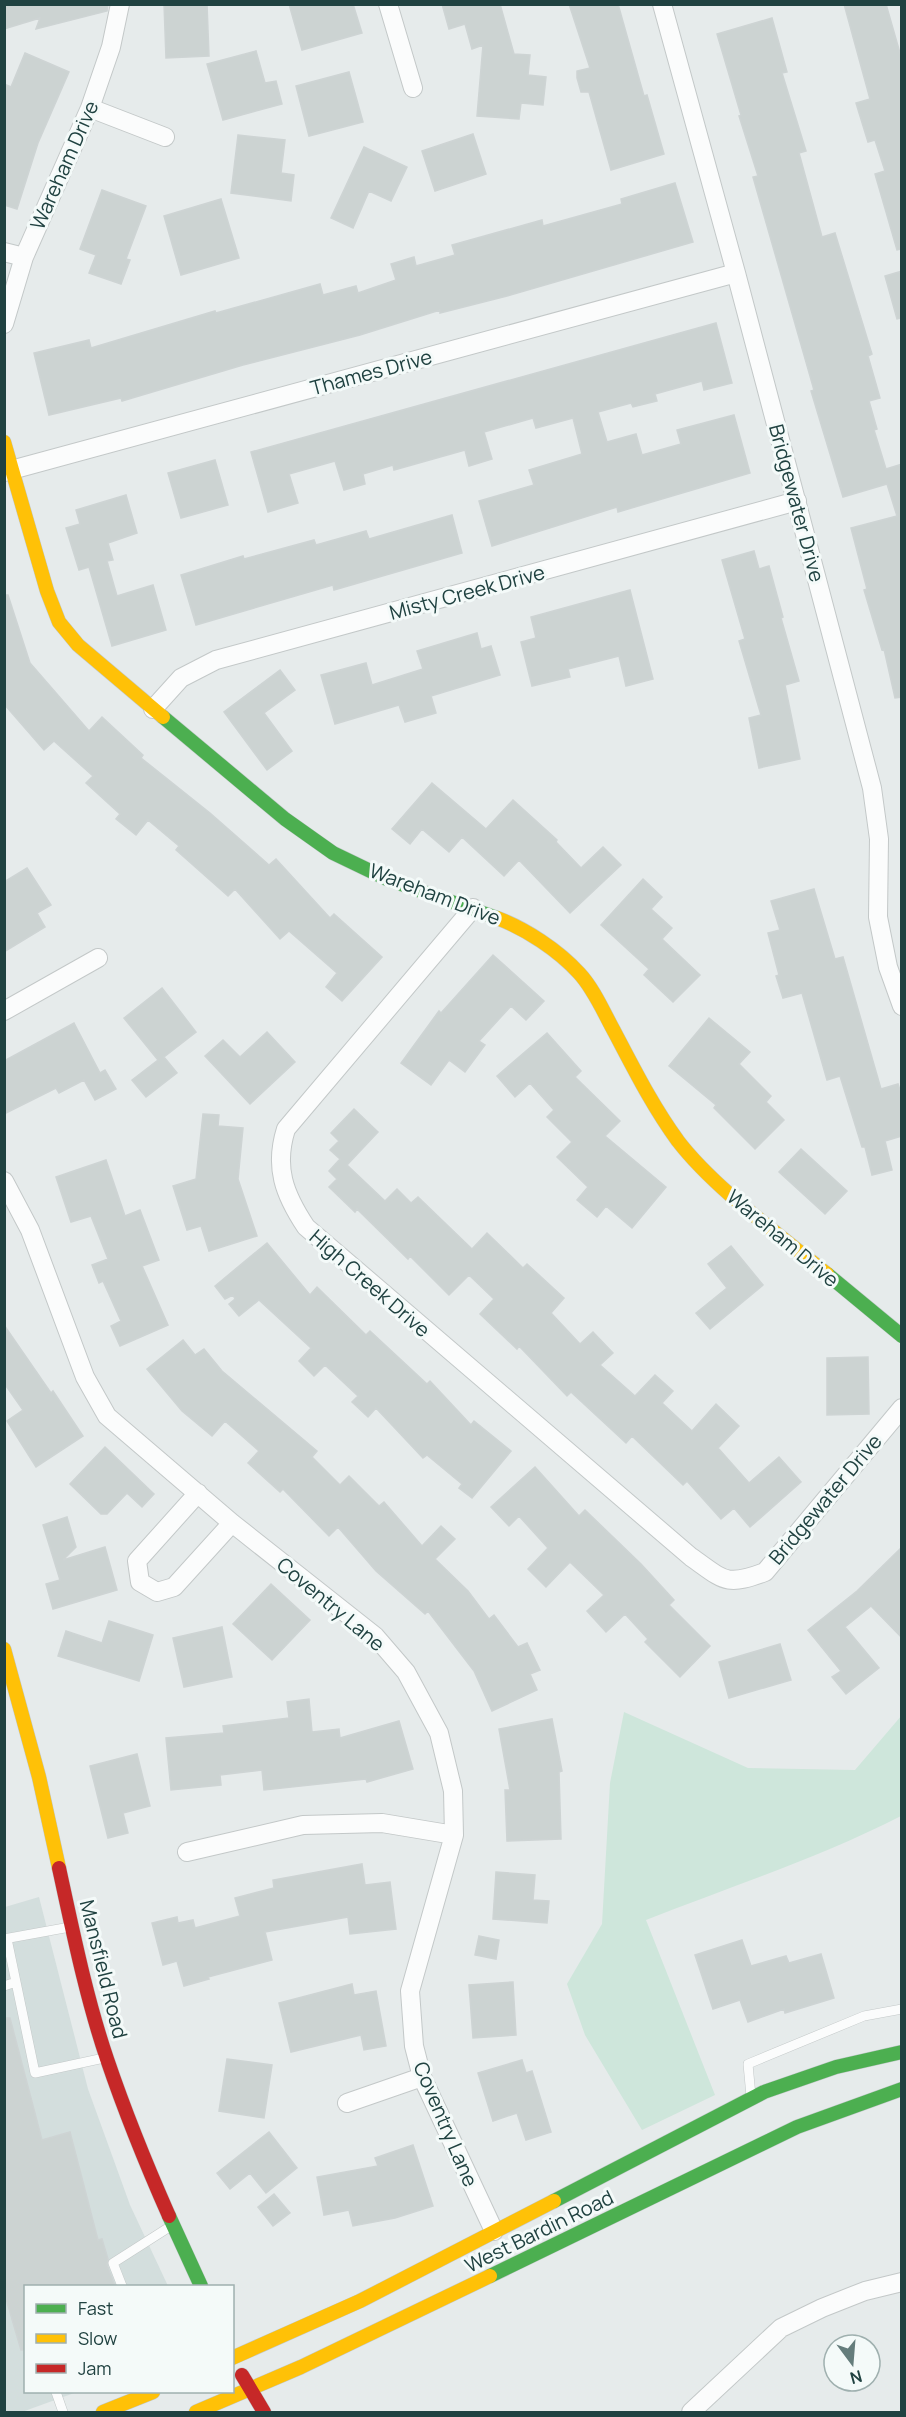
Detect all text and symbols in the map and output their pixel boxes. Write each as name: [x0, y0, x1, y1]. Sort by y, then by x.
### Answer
street label: Wareham Drive: [24, 96, 104, 234]
street label: Thames Drive: [307, 343, 435, 401]
street label: Bridgewater Drive: [763, 421, 831, 585]
street label: Misty Creek Drive: [386, 558, 548, 626]
street label: Wareham Drive: [366, 857, 504, 931]
street label: Wareham Drive: [721, 1183, 845, 1293]
street label: High Creek Drive: [304, 1223, 436, 1343]
street label: Bridgewater Drive: [763, 1428, 887, 1570]
street label: Coventry Lane: [271, 1551, 391, 1657]
street label: Mansfield Road: [74, 1897, 134, 2041]
street label: Coventry Lane: [408, 2057, 484, 2191]
street label: West Bardin Road: [460, 2183, 618, 2279]
legend: [24, 2285, 234, 2393]
text: Fast: [78, 2296, 113, 2320]
text: Slow: [78, 2326, 118, 2350]
north arrow: [822, 2333, 882, 2393]
text: Jam: [78, 2356, 112, 2380]
text: N: [848, 2365, 865, 2390]

